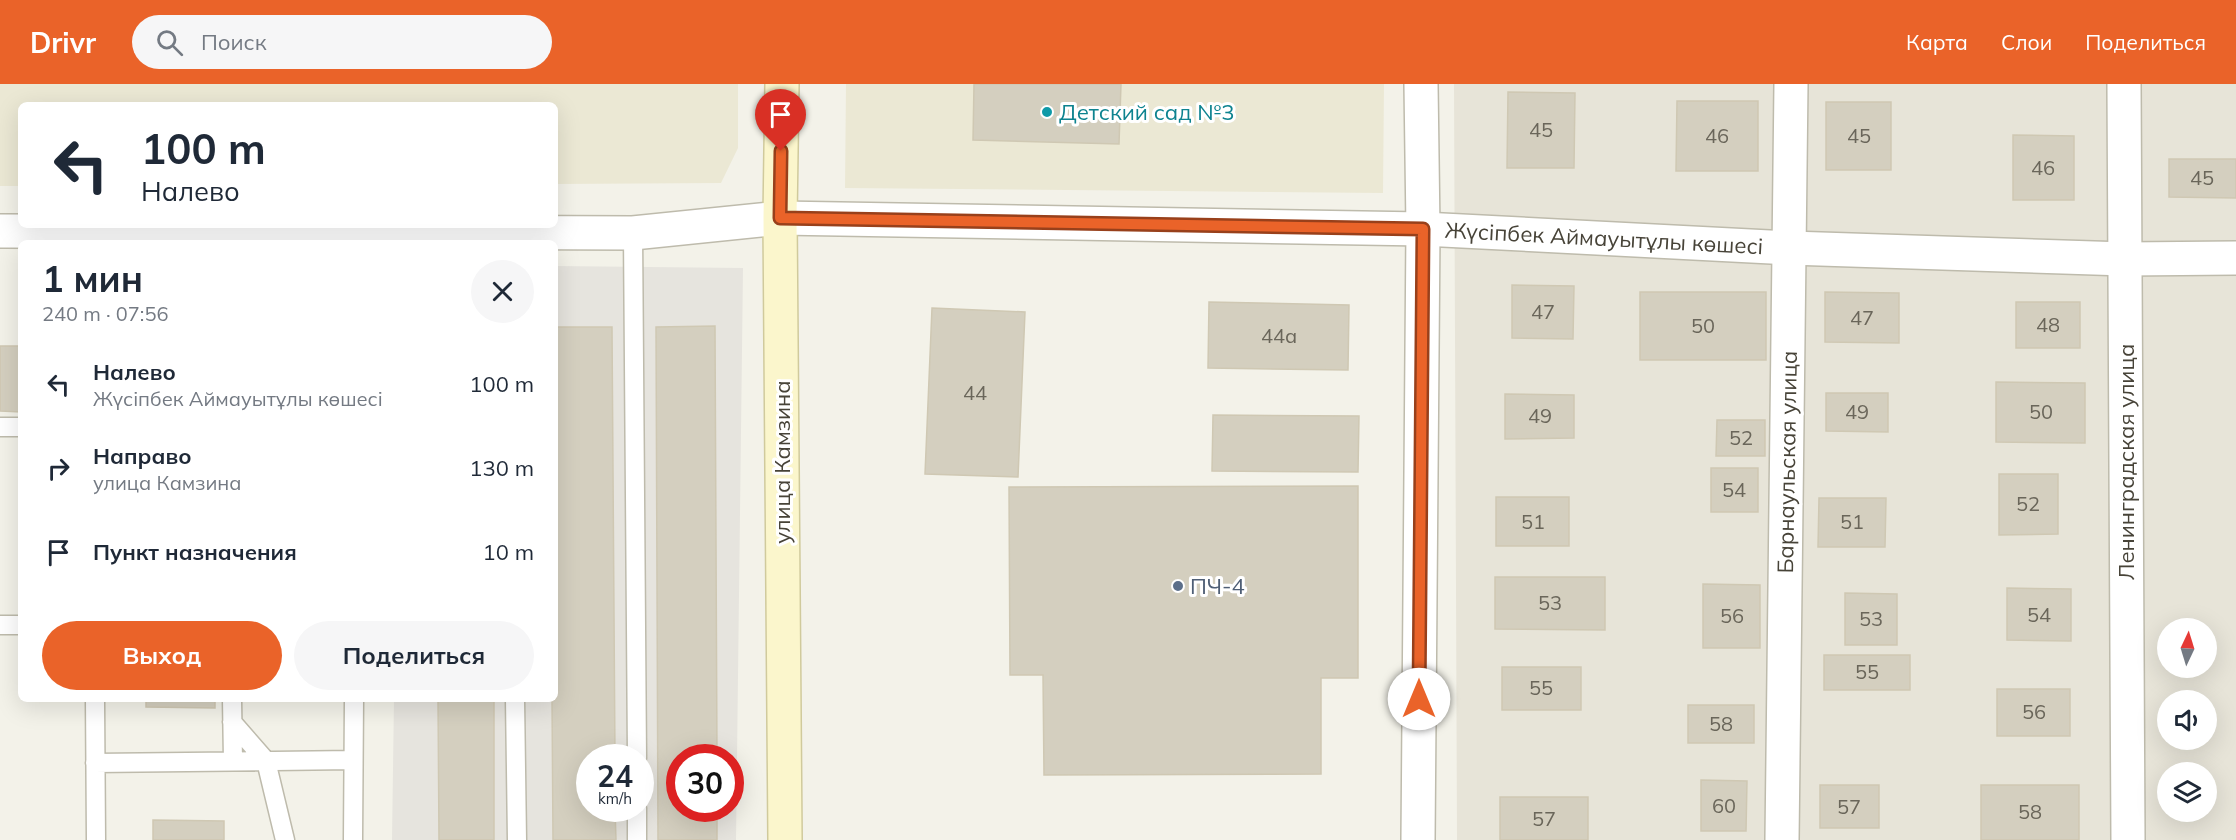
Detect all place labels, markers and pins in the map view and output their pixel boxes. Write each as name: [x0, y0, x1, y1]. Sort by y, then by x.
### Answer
pin: [755, 89, 806, 151]
place label: Детский сад №3: [1059, 98, 1234, 126]
marker: Детский сад №3: [1040, 105, 1054, 119]
place label: ПЧ-4: [1190, 572, 1245, 600]
marker: ПЧ-4: [1171, 579, 1185, 593]

